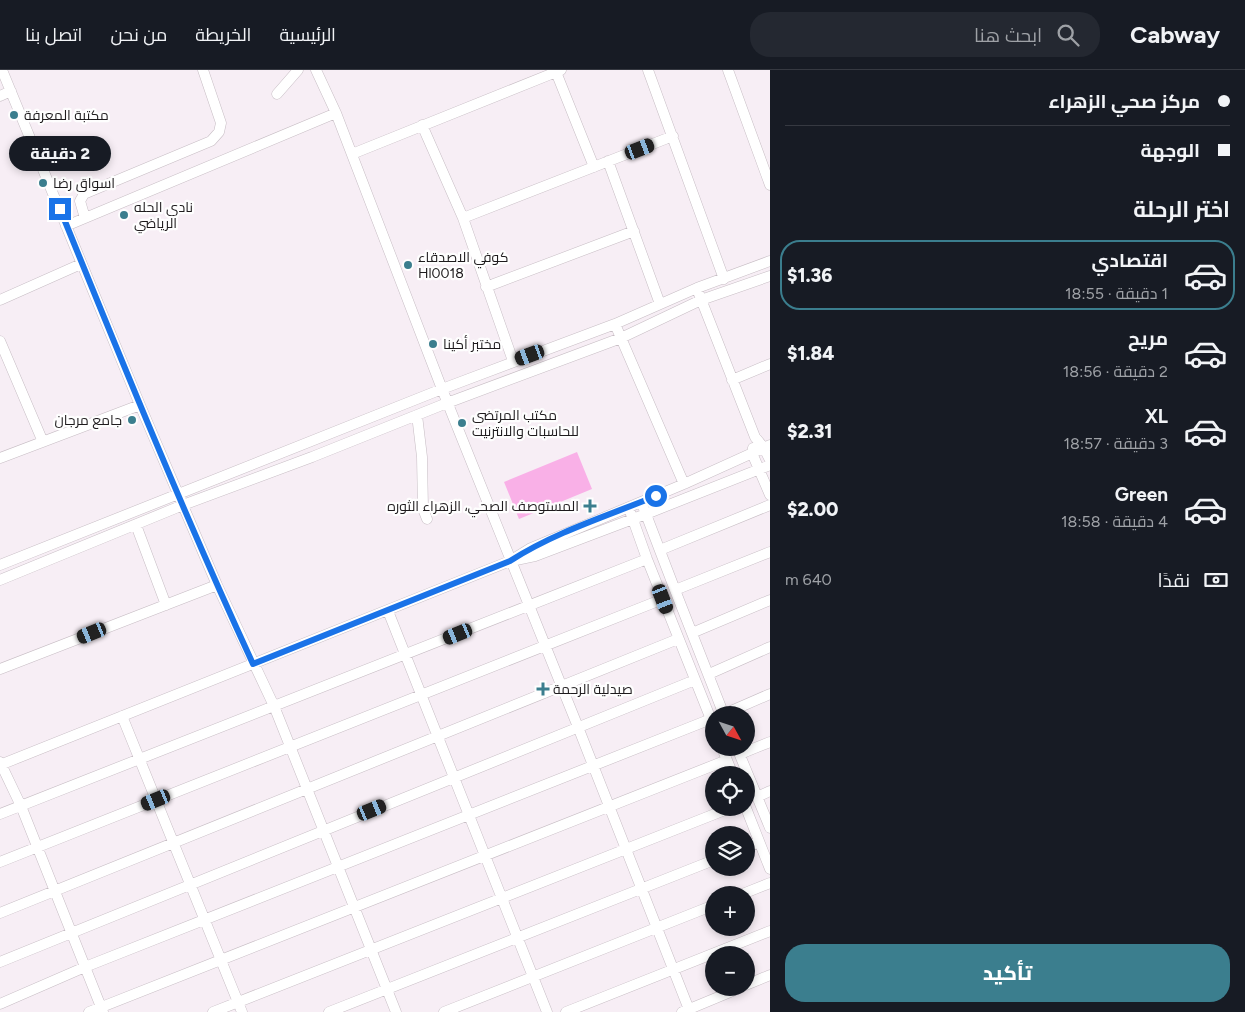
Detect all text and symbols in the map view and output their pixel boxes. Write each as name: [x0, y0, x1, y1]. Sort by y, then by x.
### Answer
search box: [750, 12, 1100, 57]
text: Cabway: [1130, 20, 1220, 49]
icon: search: [1054, 21, 1082, 49]
text: اتصل بنا: [25, 24, 82, 46]
text: من نحن: [110, 24, 167, 46]
text: الخريطة: [195, 24, 251, 46]
text: الرئيسية: [279, 24, 336, 46]
text: ابحث هنا: [974, 24, 1042, 47]
text: مركز صحي الزهراء: [1049, 90, 1200, 113]
place label: مكتبة المعرفة: [24, 107, 109, 124]
marker: مكتبة المعرفة: [8, 109, 20, 121]
callout: 2 دقيقة: [9, 136, 111, 172]
car: [623, 137, 656, 161]
text: الوجهة: [1140, 139, 1200, 162]
text: 2 دقيقة: [30, 144, 90, 163]
place label: اسواق رضا: [53, 175, 115, 192]
marker: اسواق رضا: [37, 177, 49, 189]
text: اختر الرحلة: [1133, 196, 1230, 223]
route end: [49, 198, 71, 220]
place label: نادي الحله الرياضي: [134, 199, 193, 234]
marker: نادي الحله الرياضي: [118, 209, 130, 221]
place label: كوفي الاصدقاء Hl0018: [418, 249, 508, 282]
text: اقتصادي: [1092, 249, 1168, 272]
icon: car: [1183, 253, 1228, 298]
marker: كوفي الاصدقاء Hl0018: [402, 259, 414, 271]
text: $1.36: [787, 264, 832, 287]
text: 1 دقيقة · 18:55: [1065, 284, 1168, 303]
text: مريح: [1128, 327, 1168, 350]
icon: car: [1183, 331, 1228, 376]
place label: مختبر أكينا: [443, 335, 501, 353]
marker: مختبر أكينا: [427, 338, 439, 350]
text: $1.84: [787, 342, 834, 365]
car: [513, 343, 546, 367]
text: 2 دقيقة · 18:56: [1063, 362, 1168, 381]
text: XL: [1145, 405, 1168, 428]
place label: مكتب المرتضى للحاسبات والانترنيت: [472, 407, 579, 440]
icon: car: [1183, 409, 1228, 454]
place label: جامع مرجان: [54, 412, 122, 429]
marker: جامع مرجان: [126, 414, 138, 426]
marker: مكتب المرتضى للحاسبات والانترنيت: [456, 417, 468, 429]
text: $2.31: [787, 420, 832, 443]
text: 3 دقيقة · 18:57: [1063, 434, 1168, 453]
text: Green: [1115, 483, 1168, 506]
route start: [645, 485, 667, 507]
icon: car: [1183, 487, 1228, 532]
place label: المستوصف الصحي، الزهراء الثوره: [387, 498, 579, 518]
text: $2.00: [787, 498, 838, 521]
marker: المستوصف الصحي، الزهراء الثوره: [583, 499, 597, 513]
text: 4 دقيقة · 18:58: [1061, 512, 1168, 531]
icon: cash: [1202, 566, 1230, 594]
text: نقدًا: [1158, 569, 1190, 592]
text: 640 m: [785, 570, 832, 589]
car: [650, 582, 675, 616]
car: [75, 620, 108, 646]
car: [441, 621, 474, 647]
place label: صيدلية الرحمة: [553, 681, 633, 698]
marker: صيدلية الرحمة: [537, 683, 549, 695]
north arrow: [705, 706, 755, 756]
map controls: [705, 706, 755, 996]
button: locate: [705, 766, 755, 816]
car: [139, 787, 172, 813]
car: [355, 797, 388, 823]
button: layers: [705, 826, 755, 876]
button: +: [705, 886, 755, 936]
button: تأكيد: [785, 944, 1230, 1002]
button: −: [705, 946, 755, 996]

